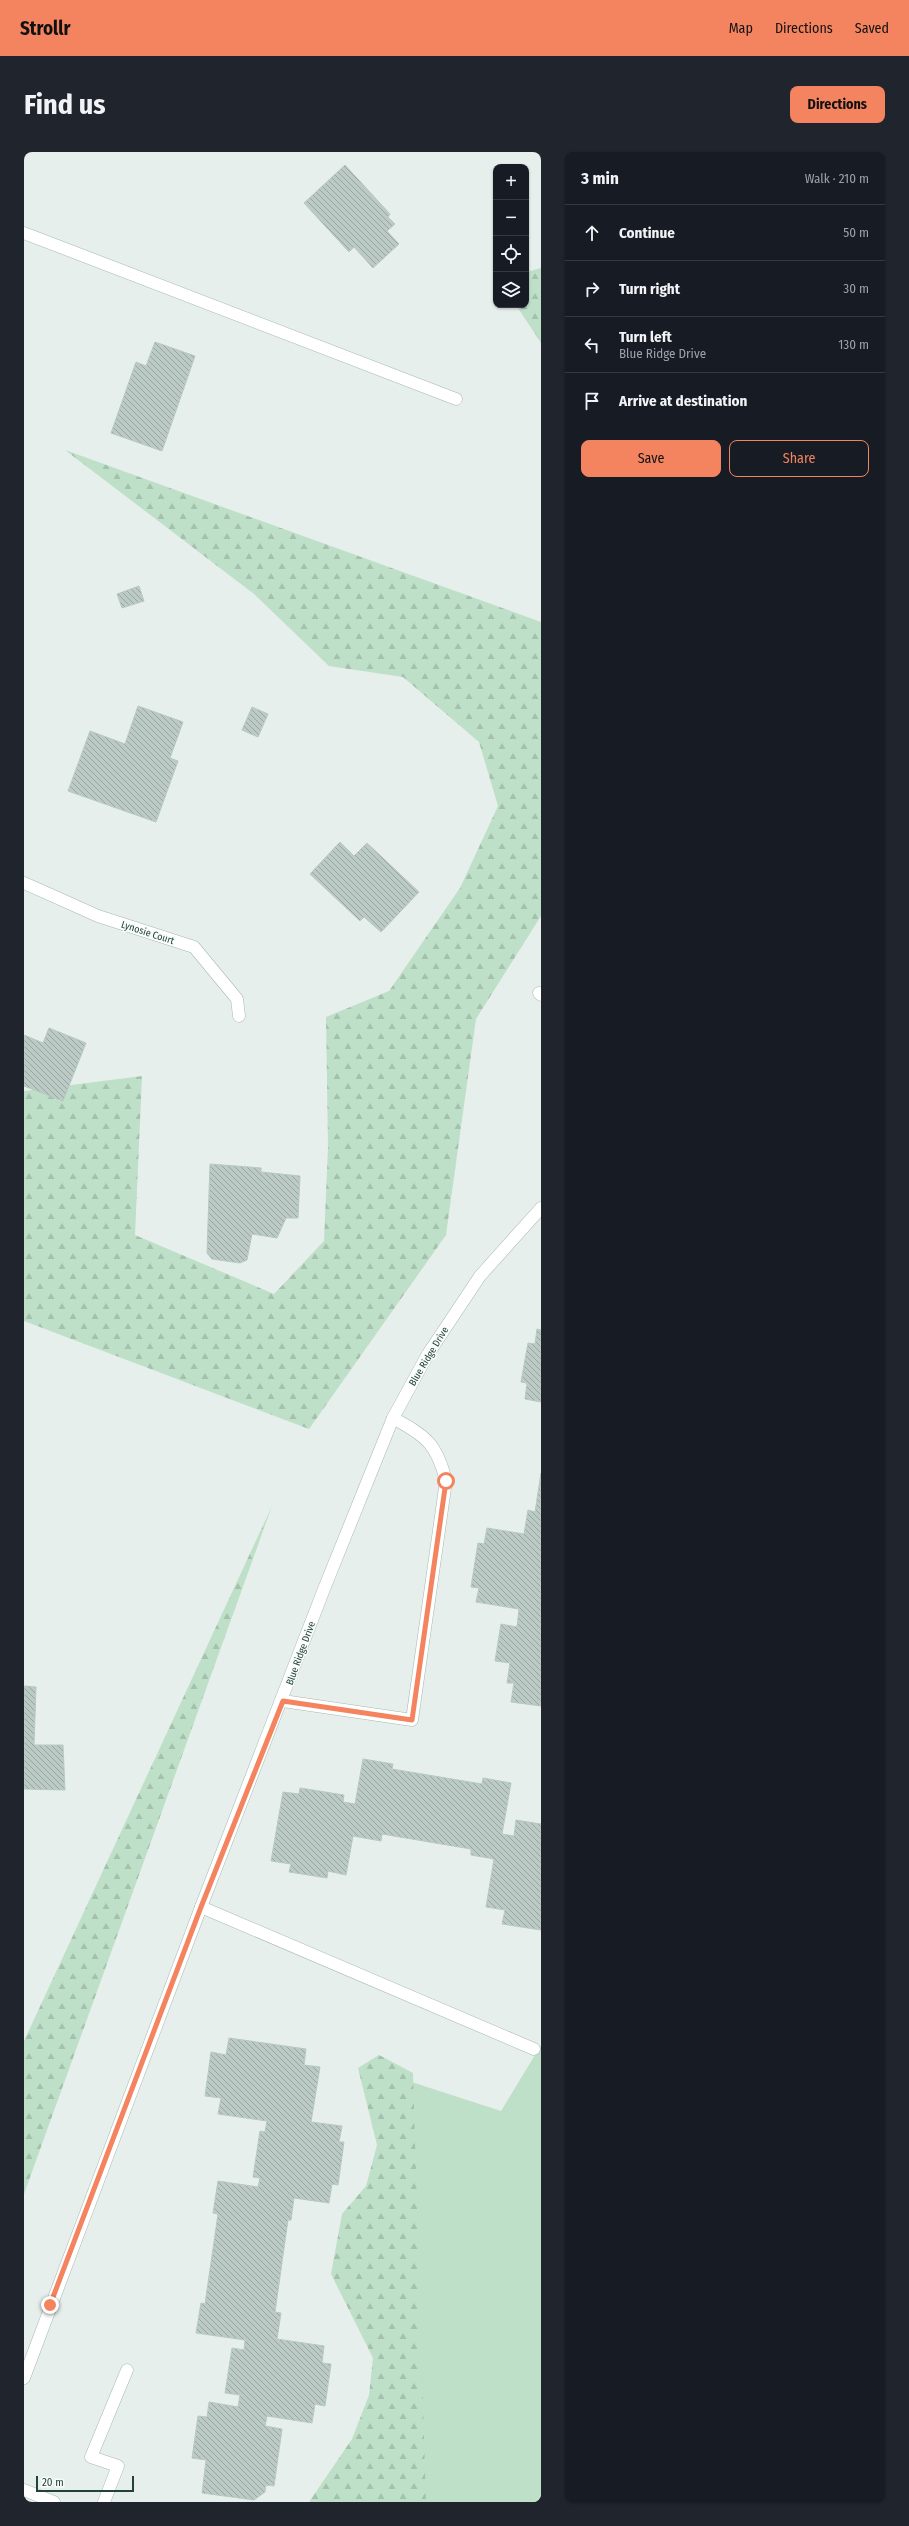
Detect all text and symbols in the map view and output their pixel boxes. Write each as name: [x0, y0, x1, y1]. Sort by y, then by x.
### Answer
text: Strollr: [20, 17, 70, 40]
text: Map: [729, 20, 753, 37]
text: Directions: [775, 20, 833, 37]
text: Saved: [855, 20, 889, 37]
button: Directions: [790, 86, 885, 123]
text: Find us: [24, 88, 106, 121]
map controls: [493, 164, 529, 308]
button: +: [493, 164, 529, 200]
text: 3 min: [581, 168, 619, 189]
text: Walk · 210 m: [805, 171, 869, 186]
button: −: [493, 200, 529, 236]
icon: ahead: [581, 222, 603, 244]
text: Continue: [619, 224, 675, 242]
text: 50 m: [843, 225, 869, 240]
button: locate: [493, 236, 529, 272]
button: layers: [493, 272, 529, 308]
icon: right: [581, 278, 603, 300]
text: Turn right: [619, 280, 680, 298]
text: 30 m: [843, 281, 869, 296]
text: Turn left: [619, 328, 672, 346]
icon: left: [581, 334, 603, 356]
text: 130 m: [838, 337, 869, 352]
text: Blue Ridge Drive: [619, 346, 706, 361]
icon: arrive: [581, 390, 603, 412]
text: Arrive at destination: [619, 392, 747, 410]
button: Save: [581, 440, 721, 477]
button: Share: [729, 440, 869, 477]
street label: Lynosie Court: [120, 919, 176, 947]
street label: Blue Ridge Drive: [406, 1325, 451, 1388]
route start: [437, 1472, 455, 1490]
street label: Blue Ridge Drive: [284, 1620, 318, 1687]
route end: [41, 2296, 59, 2314]
scale bar: [36, 2474, 134, 2493]
text: 20 m: [42, 2476, 64, 2489]

